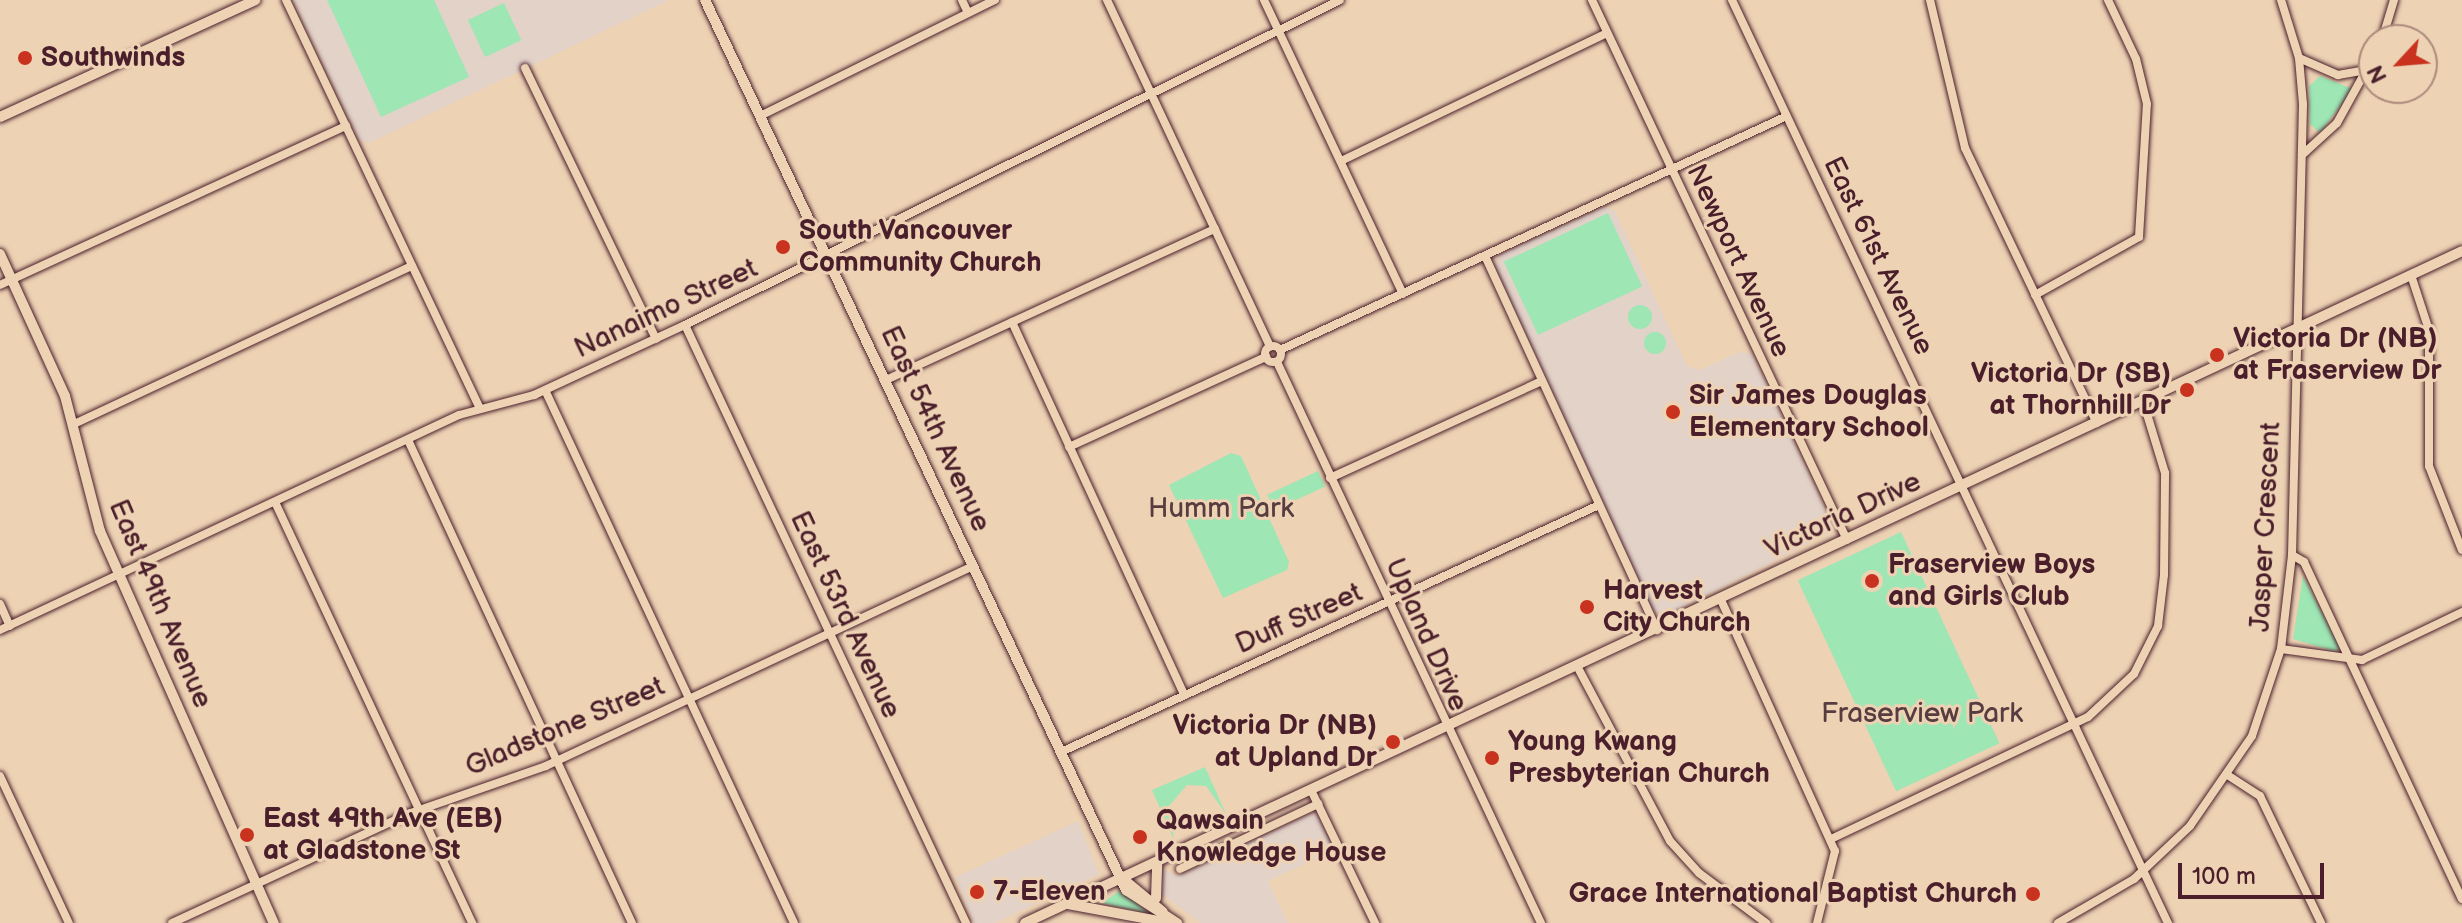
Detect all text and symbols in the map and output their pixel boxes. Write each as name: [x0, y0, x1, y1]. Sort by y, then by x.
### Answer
north arrow: [2358, 24, 2438, 104]
place label: Southwinds: [41, 41, 185, 75]
marker: Southwinds: [16, 49, 34, 67]
text: N: [2362, 61, 2394, 87]
street label: East 61st Avenue: [1816, 151, 1940, 361]
street label: Newport Avenue: [1679, 159, 1797, 363]
place label: South Vancouver Community Church: [799, 214, 1042, 280]
marker: South Vancouver Community Church: [774, 238, 792, 256]
street label: Nanaimo Street: [569, 252, 763, 366]
street label: East 54th Avenue: [873, 321, 997, 537]
place label: Victoria Dr (NB) at Fraserview Dr: [2233, 322, 2442, 388]
marker: Victoria Dr (NB) at Fraserview Dr: [2208, 346, 2226, 364]
place label: Victoria Dr (SB) at Thornhill Dr: [1971, 357, 2171, 423]
place label: Sir James Douglas Elementary School: [1689, 379, 1930, 445]
marker: Victoria Dr (SB) at Thornhill Dr: [2178, 381, 2196, 399]
marker: Sir James Douglas Elementary School: [1664, 403, 1682, 421]
street label: Jasper Crescent: [2244, 421, 2288, 633]
street label: Victoria Drive: [1760, 465, 1926, 567]
park label: Humm Park: [1148, 492, 1294, 526]
street label: East 49th Avenue: [101, 495, 219, 713]
street label: East 53rd Avenue: [782, 506, 908, 724]
place label: Fraserview Boys and Girls Club: [1888, 548, 2095, 614]
street label: Upland Drive: [1377, 553, 1475, 717]
marker: Fraserview Boys and Girls Club: [1863, 572, 1881, 590]
place label: Harvest City Church: [1603, 574, 1751, 640]
street label: Duff Street: [1230, 576, 1368, 662]
marker: Harvest City Church: [1578, 598, 1596, 616]
street label: Gladstone Street: [460, 670, 670, 784]
park label: Fraserview Park: [1821, 697, 2023, 731]
place label: Victoria Dr (NB) at Upland Dr: [1173, 709, 1377, 775]
place label: Young Kwang Presbyterian Church: [1508, 725, 1770, 791]
marker: Victoria Dr (NB) at Upland Dr: [1384, 733, 1402, 751]
marker: Young Kwang Presbyterian Church: [1483, 749, 1501, 767]
place label: East 49th Ave (EB) at Gladstone St: [263, 802, 503, 868]
place label: Qawsain Knowledge House: [1156, 804, 1386, 870]
marker: East 49th Ave (EB) at Gladstone St: [238, 826, 256, 844]
marker: Qawsain Knowledge House: [1131, 828, 1149, 846]
scale bar: [2182, 847, 2328, 897]
text: 100 m: [2192, 862, 2256, 891]
place label: 7-Eleven: [993, 875, 1106, 909]
place label: Grace International Baptist Church: [1569, 877, 2017, 911]
marker: 7-Eleven: [968, 883, 986, 901]
marker: Grace International Baptist Church: [2024, 885, 2042, 903]

